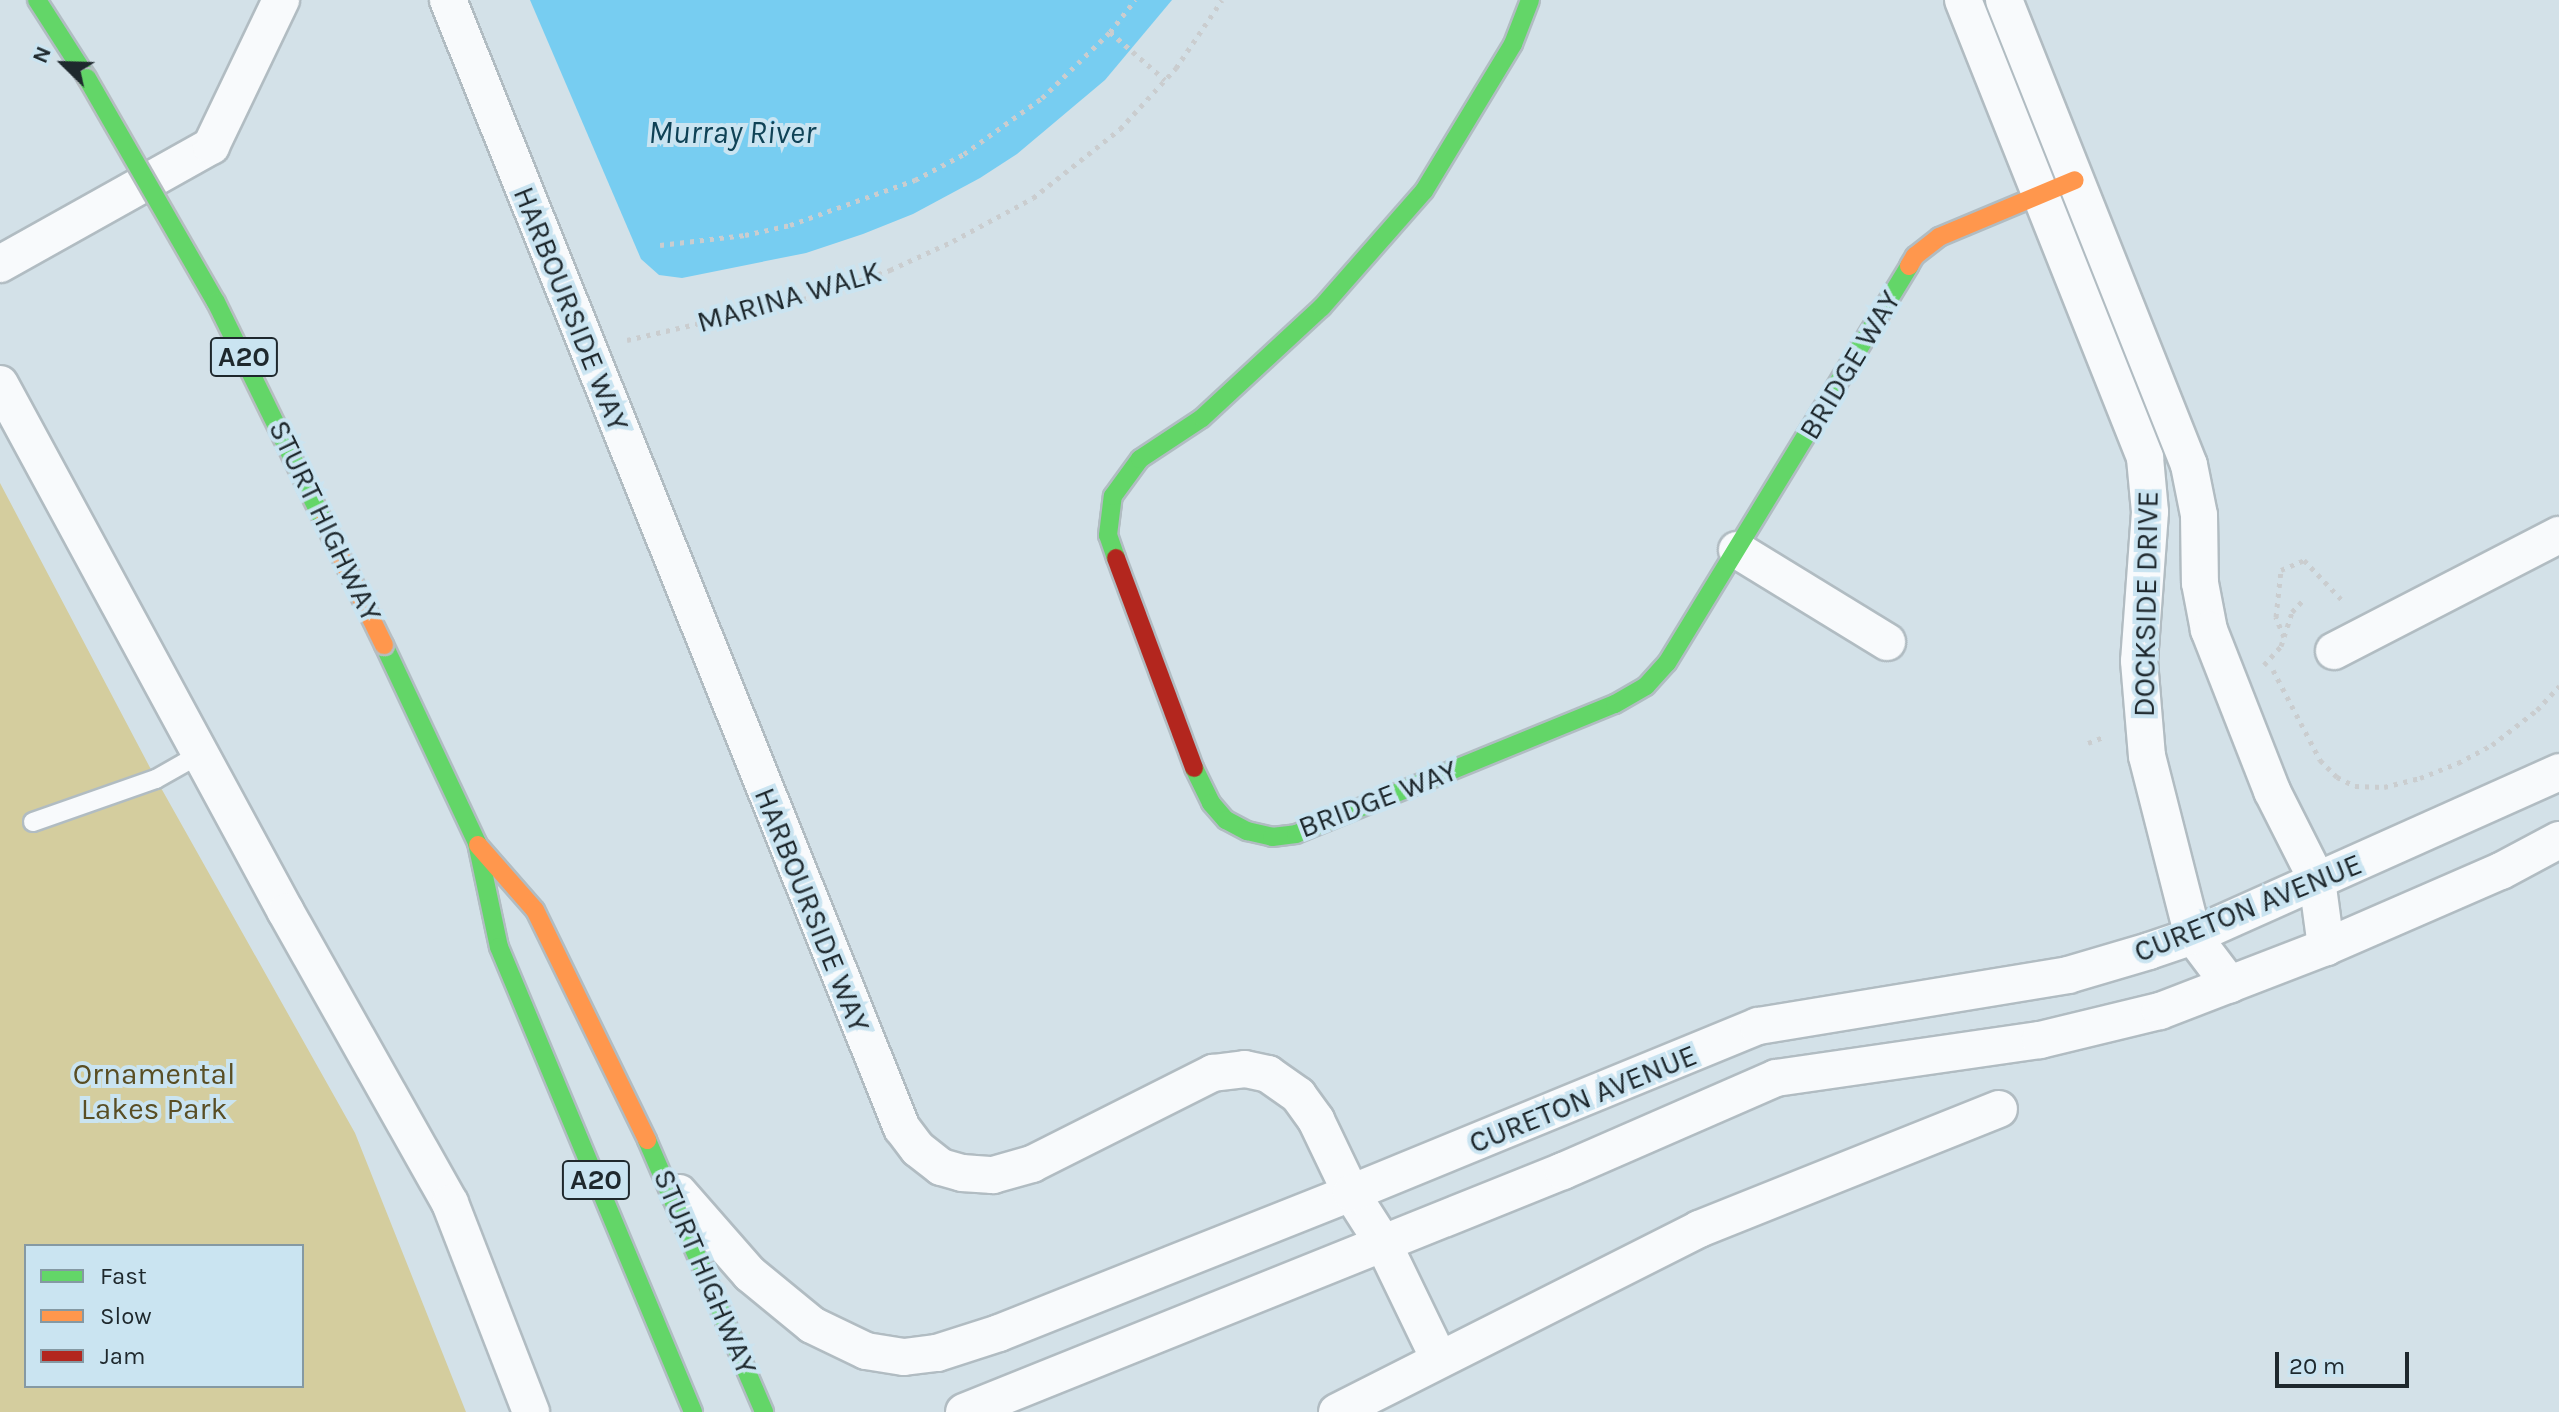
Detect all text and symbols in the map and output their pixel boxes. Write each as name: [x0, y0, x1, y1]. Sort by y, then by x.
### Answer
north arrow: [24, 24, 104, 104]
text: N: [27, 42, 57, 67]
water label: Murray River: [648, 114, 816, 152]
street label: HARBOURSIDE WAY: [505, 181, 637, 437]
street label: MARINA WALK: [693, 254, 885, 340]
street label: BRIDGE WAY: [1791, 284, 1909, 446]
road number: A20: [208, 333, 280, 381]
street label: STURT HIGHWAY: [261, 414, 389, 628]
street label: DOCKSIDE DRIVE: [2126, 490, 2166, 718]
street label: BRIDGE WAY: [1293, 752, 1463, 846]
street label: HARBOURSIDE WAY: [746, 782, 878, 1038]
street label: CURETON AVENUE: [2129, 846, 2367, 970]
street label: CURETON AVENUE: [1464, 1037, 1702, 1161]
park label: Ornamental Lakes Park: [73, 1056, 235, 1126]
road number: A20: [560, 1156, 632, 1204]
street label: STURT HIGHWAY: [645, 1164, 765, 1380]
legend: [24, 1244, 304, 1388]
text: Fast: [100, 1262, 147, 1290]
text: Slow: [100, 1302, 152, 1330]
scale bar: [2279, 1336, 2413, 1386]
text: Jam: [100, 1342, 145, 1370]
text: 20 m: [2289, 1352, 2345, 1380]

